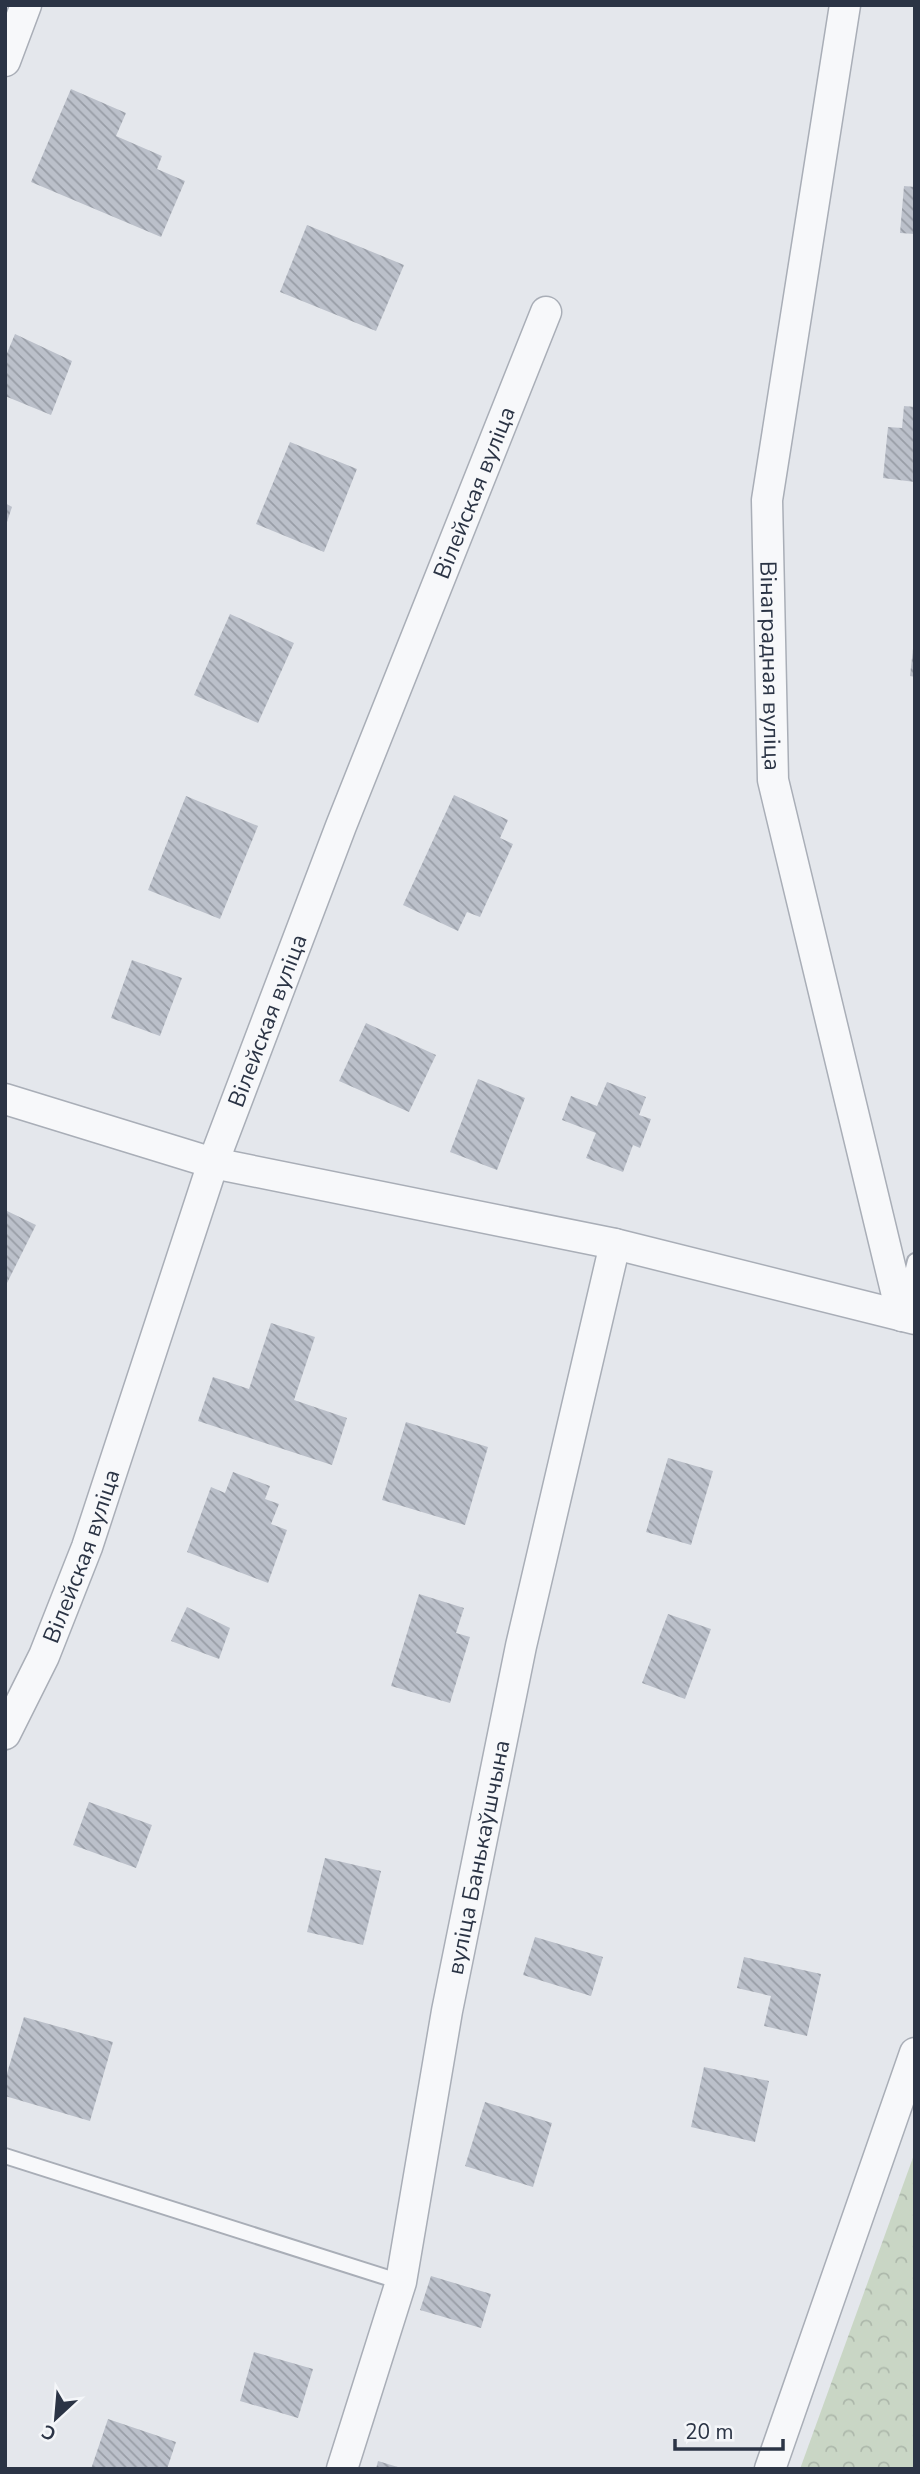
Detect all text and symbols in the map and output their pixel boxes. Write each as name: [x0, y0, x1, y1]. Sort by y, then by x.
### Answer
street label: Вілейская вуліца: [426, 402, 522, 583]
street label: Вінаградная вуліца: [753, 561, 788, 771]
street label: Вілейская вуліца: [220, 929, 314, 1111]
street label: Вілейская вуліца: [35, 1465, 127, 1647]
street label: вуліца Банькаўшчына: [439, 1737, 517, 1977]
north arrow: [21, 2383, 91, 2453]
scale bar: [675, 2408, 783, 2452]
text: С: [37, 2418, 60, 2447]
text: 20 m: [685, 2418, 734, 2446]

